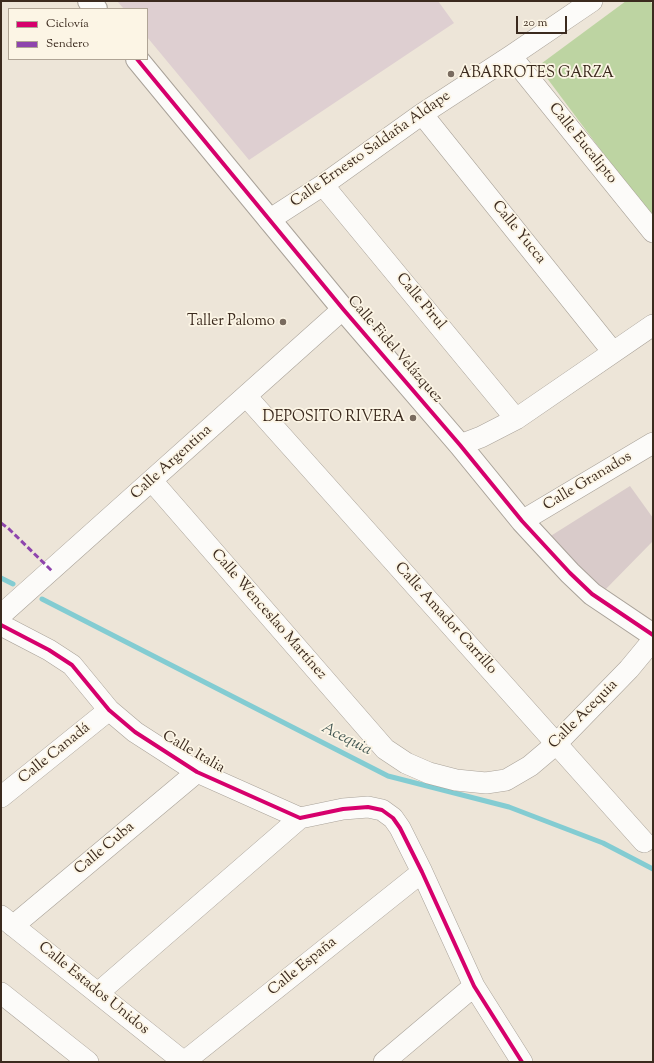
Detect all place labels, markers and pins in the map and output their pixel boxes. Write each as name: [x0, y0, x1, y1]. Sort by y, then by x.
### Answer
place label: ABARROTES GARZA: [459, 65, 614, 83]
marker: ABARROTES GARZA: [446, 69, 456, 79]
place label: Taller Palomo: [187, 313, 275, 331]
marker: Taller Palomo: [278, 317, 288, 327]
place label: DEPOSITO RIVERA: [263, 409, 405, 427]
marker: DEPOSITO RIVERA: [408, 413, 418, 423]

